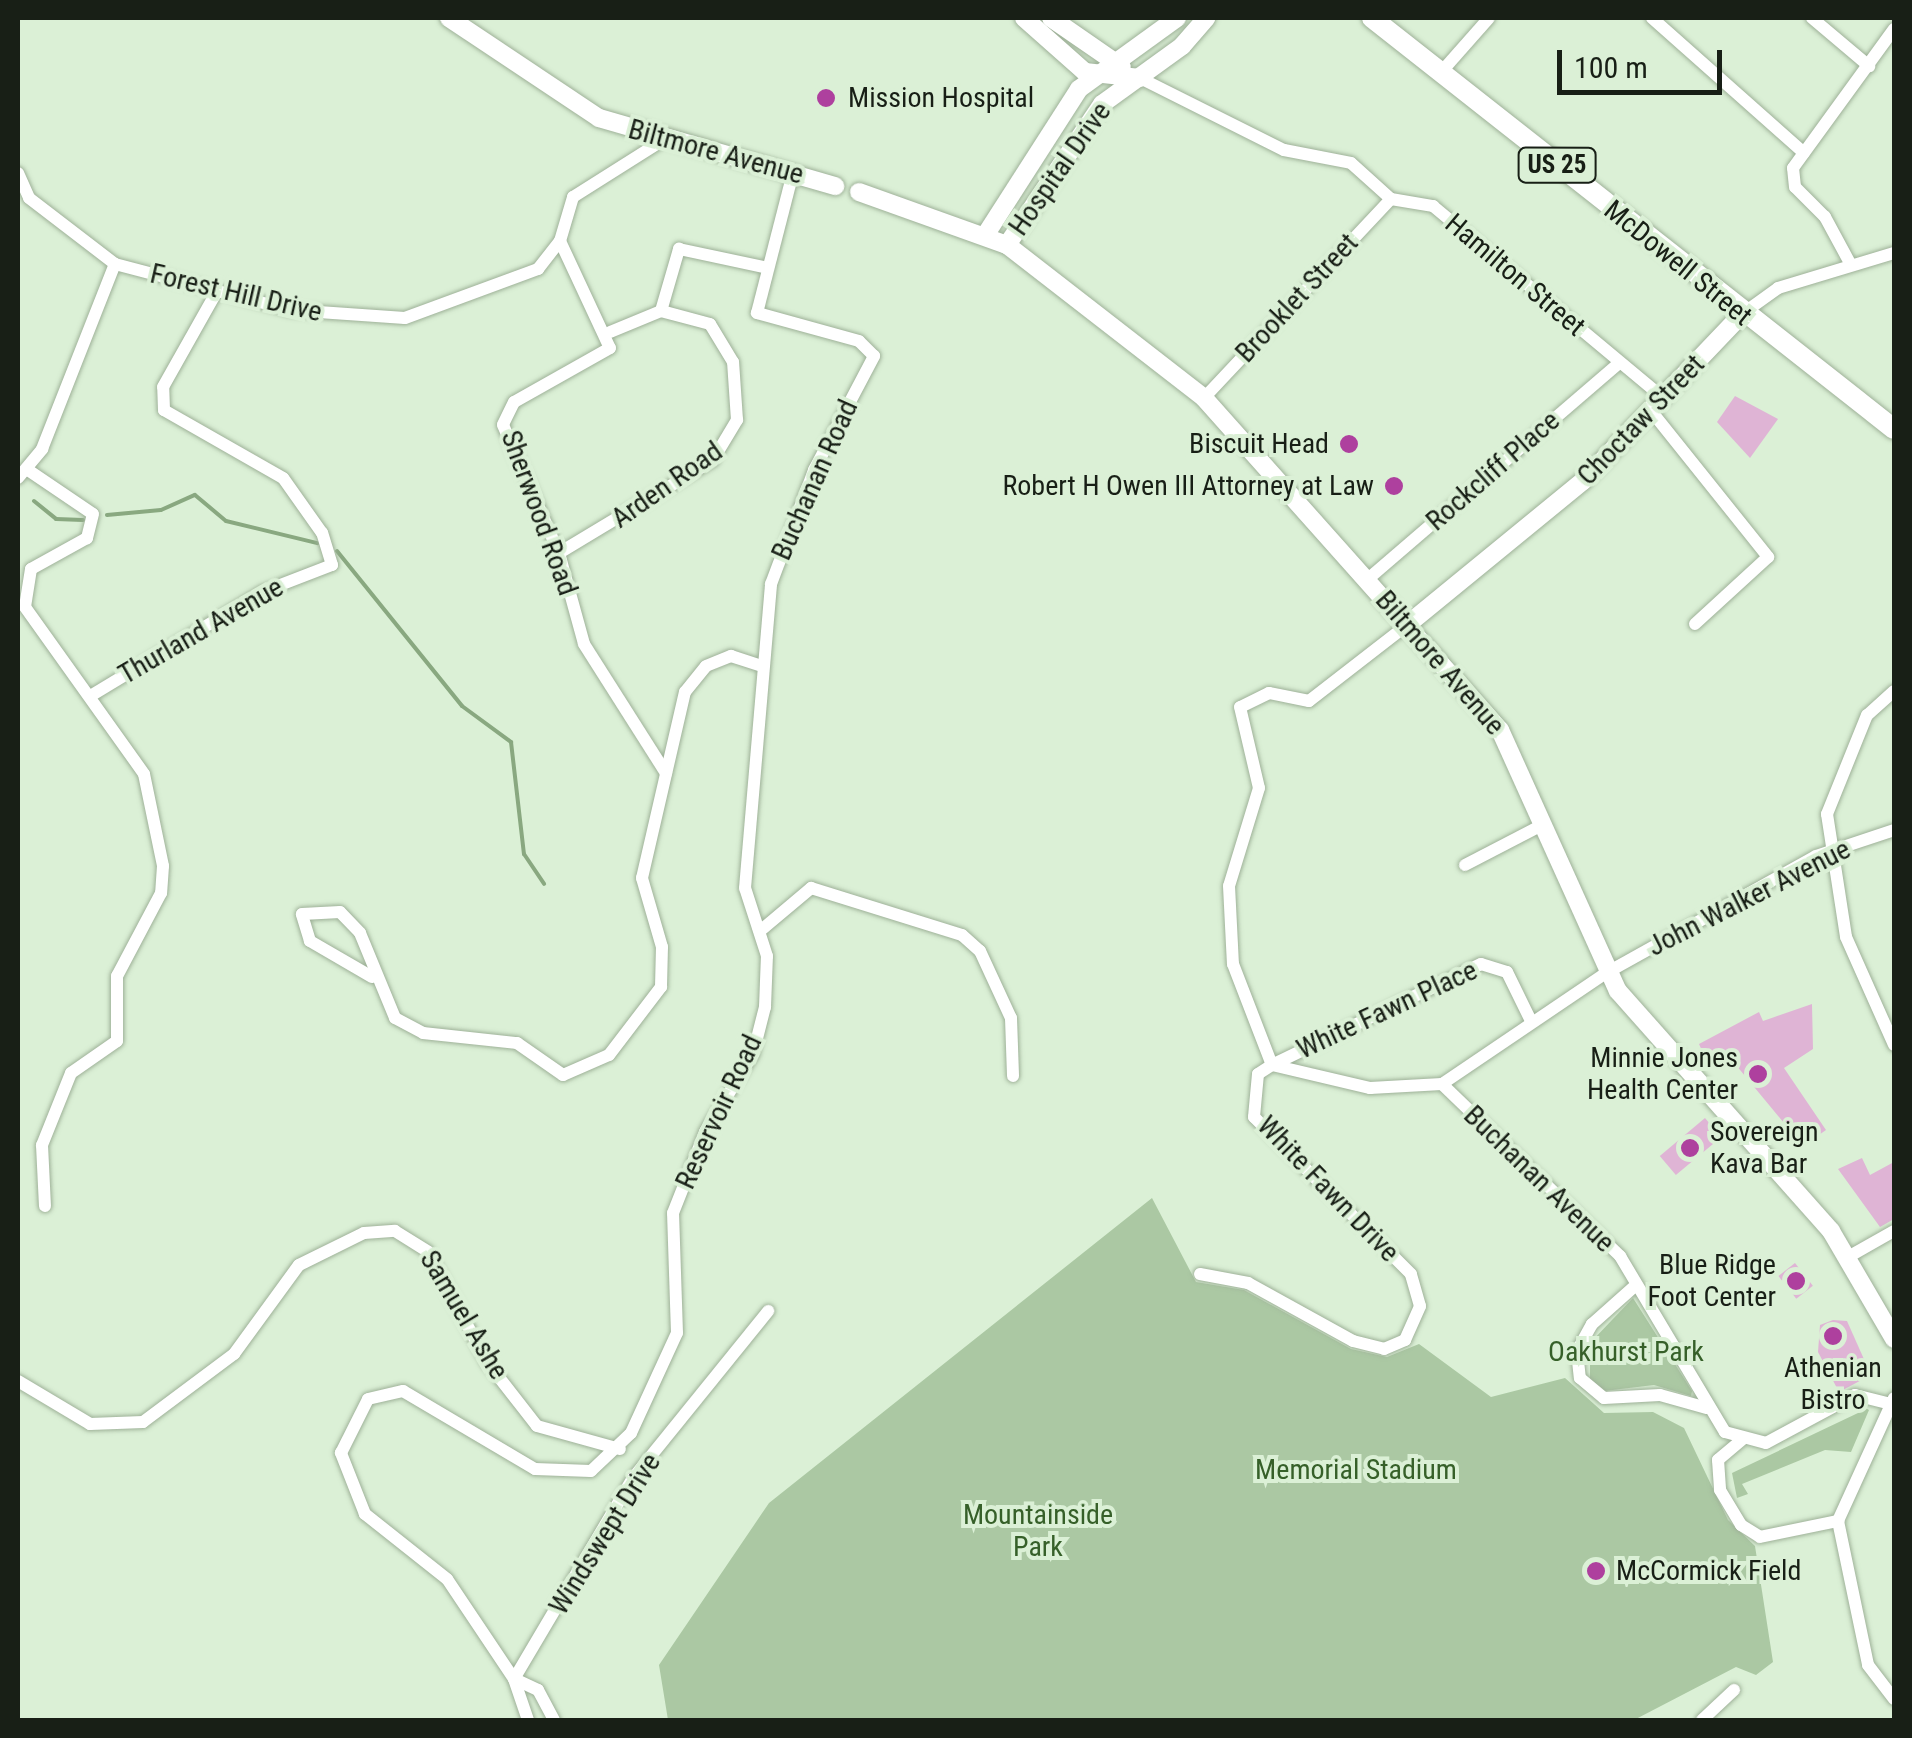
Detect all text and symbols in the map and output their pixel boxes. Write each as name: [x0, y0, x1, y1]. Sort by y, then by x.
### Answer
scale bar: [1562, 30, 1727, 92]
text: 100 m: [1574, 50, 1648, 85]
place label: Mission Hospital: [848, 81, 1034, 115]
marker: Mission Hospital: [813, 85, 839, 111]
street label: Hospital Drive: [1002, 96, 1118, 242]
street label: Biltmore Avenue: [625, 112, 807, 192]
road number: US 25: [1517, 145, 1597, 185]
street label: McDowell Street: [1597, 193, 1759, 333]
street label: Hamilton Street: [1438, 207, 1592, 343]
street label: Brooklet Street: [1229, 227, 1365, 369]
street label: Forest Hill Drive: [147, 257, 325, 329]
street label: Choctaw Street: [1570, 348, 1712, 492]
street label: Buchanan Road: [765, 395, 865, 565]
street label: Rockcliff Place: [1420, 404, 1566, 538]
street label: Sherwood Road: [494, 426, 584, 600]
place label: Biscuit Head: [1189, 427, 1329, 461]
marker: Biscuit Head: [1338, 433, 1360, 455]
street label: Arden Road: [605, 435, 729, 535]
place label: Robert H Owen III Attorney at Law: [1002, 469, 1374, 503]
marker: Robert H Owen III Attorney at Law: [1383, 475, 1405, 497]
street label: Thurland Avenue: [113, 570, 289, 692]
street label: Biltmore Avenue: [1368, 584, 1512, 742]
street label: John Walker Avenue: [1642, 832, 1856, 964]
street label: White Fawn Place: [1291, 954, 1483, 1066]
street label: Reservoir Road: [669, 1030, 769, 1194]
place label: Minnie Jones Health Center: [1587, 1041, 1738, 1107]
marker: Minnie Jones Health Center: [1747, 1063, 1769, 1085]
street label: Buchanan Avenue: [1457, 1099, 1621, 1259]
street label: White Fawn Drive: [1250, 1109, 1406, 1269]
place label: Sovereign Kava Bar: [1710, 1115, 1818, 1181]
marker: Sovereign Kava Bar: [1679, 1137, 1701, 1159]
street label: Samuel Ashe: [412, 1245, 516, 1385]
place label: Blue Ridge Foot Center: [1647, 1248, 1776, 1314]
marker: Blue Ridge Foot Center: [1785, 1270, 1807, 1292]
marker: Athenian Bistro: [1822, 1325, 1844, 1347]
park label: Oakhurst Park: [1548, 1335, 1704, 1369]
place label: Athenian Bistro: [1784, 1351, 1882, 1417]
street label: Windswept Drive: [542, 1447, 668, 1621]
park label: Memorial Stadium: [1255, 1453, 1457, 1487]
park label: Mountainside Park: [963, 1498, 1113, 1564]
place label: McCormick Field: [1616, 1554, 1801, 1588]
marker: McCormick Field: [1585, 1560, 1607, 1582]

